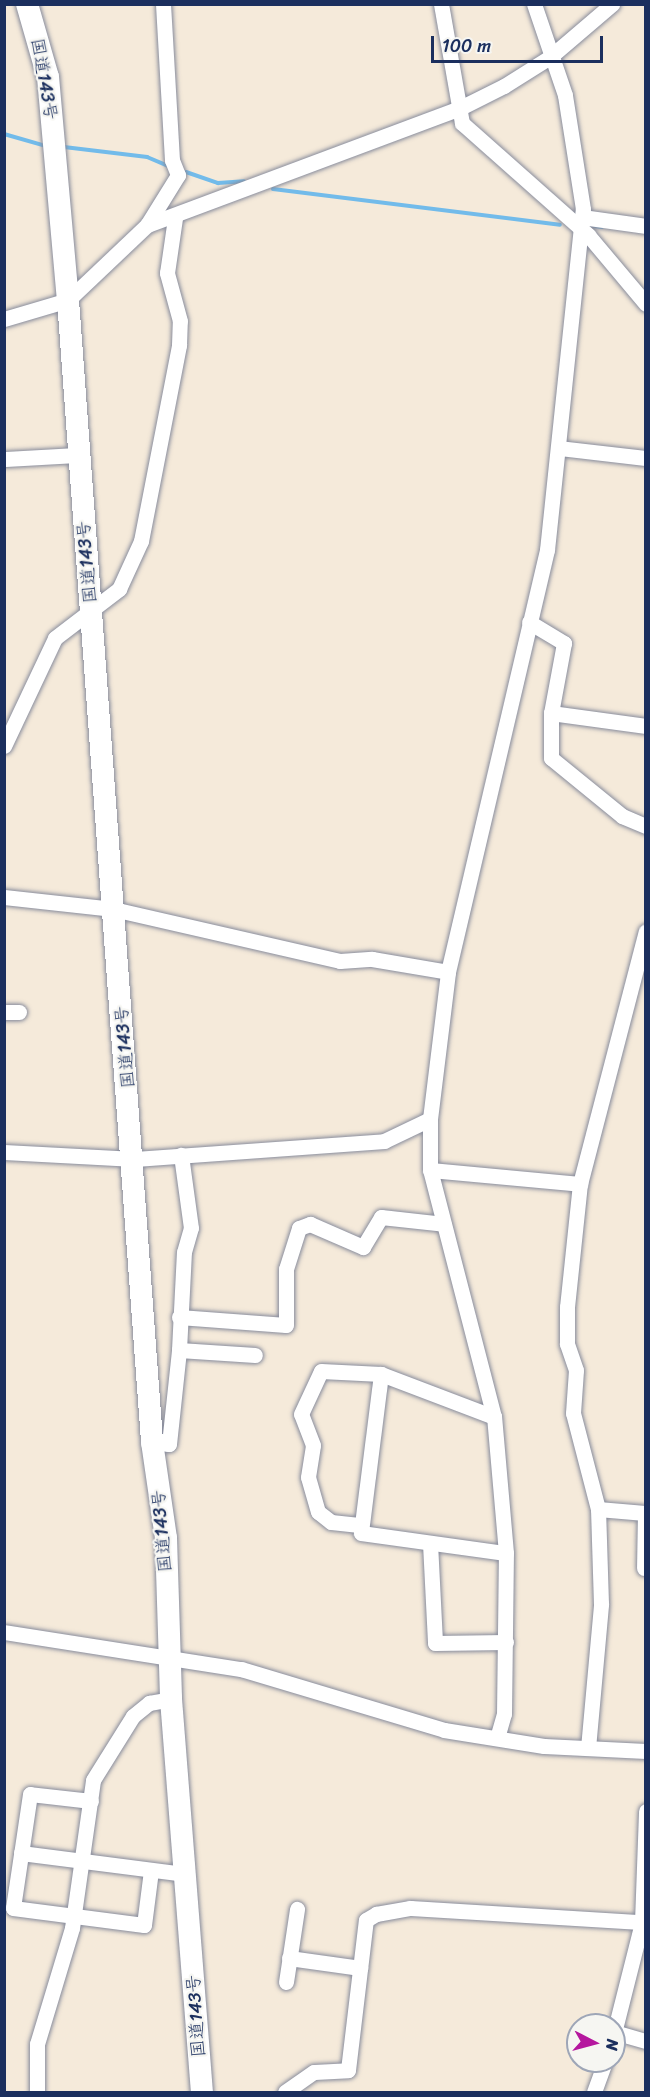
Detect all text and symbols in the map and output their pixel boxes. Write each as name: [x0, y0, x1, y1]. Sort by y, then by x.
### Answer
scale bar: [434, 24, 606, 62]
text: 100 m: [442, 30, 491, 62]
street label: 国道143号: [26, 36, 62, 122]
street label: 国道143号: [73, 520, 101, 604]
street label: 国道143号: [111, 1005, 139, 1089]
street label: 国道143号: [148, 1489, 176, 1573]
street label: 国道143号: [182, 1974, 210, 2058]
north arrow: [566, 2013, 626, 2073]
text: N: [597, 2038, 627, 2052]

